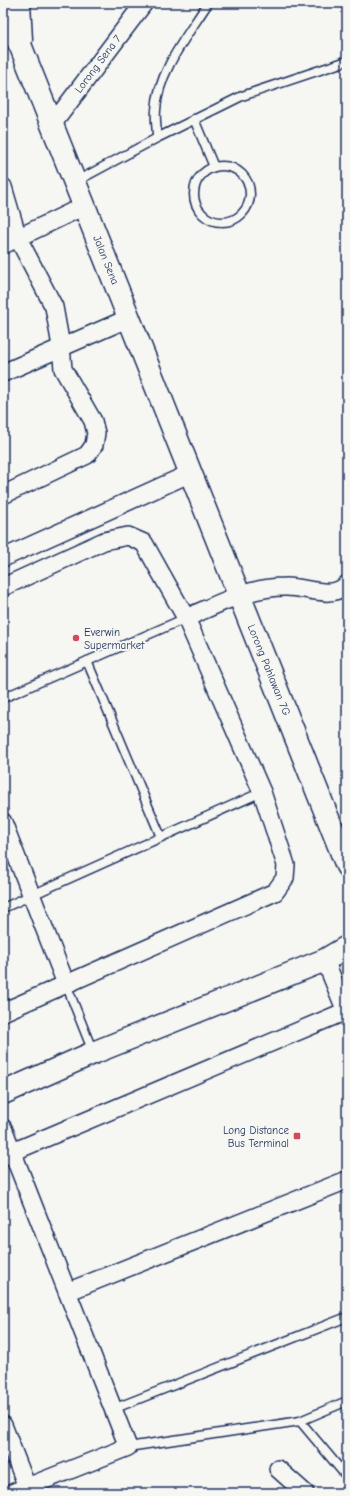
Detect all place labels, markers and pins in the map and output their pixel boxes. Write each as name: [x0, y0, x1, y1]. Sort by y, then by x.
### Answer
place label: Everwin Supermarket: [84, 626, 145, 652]
marker: Everwin Supermarket: [71, 633, 81, 643]
place label: Long Distance Bus Terminal: [223, 1124, 289, 1150]
marker: Long Distance Bus Terminal: [292, 1131, 302, 1141]

